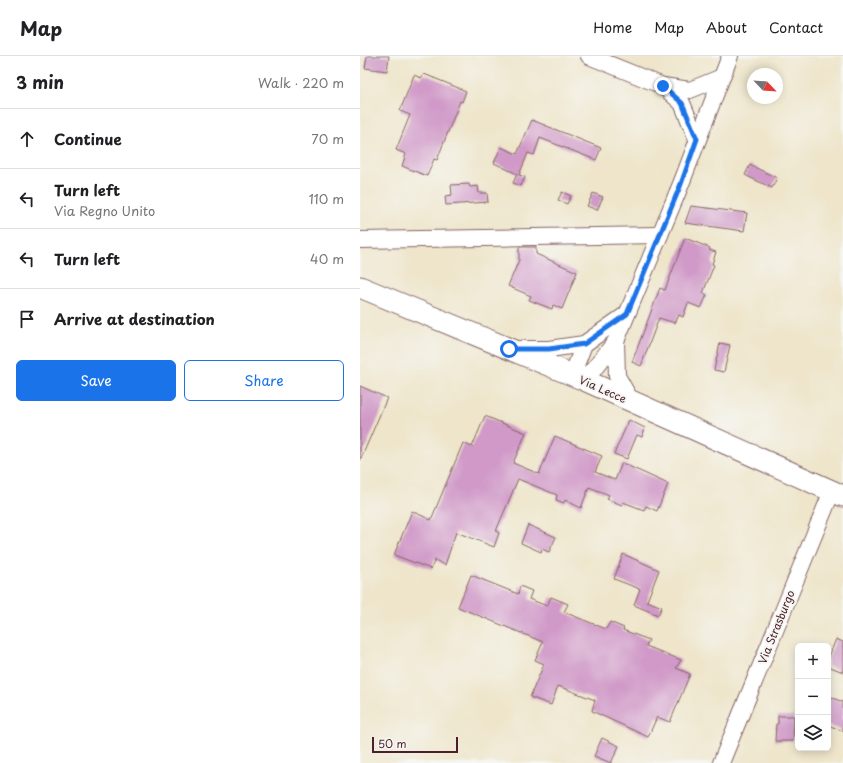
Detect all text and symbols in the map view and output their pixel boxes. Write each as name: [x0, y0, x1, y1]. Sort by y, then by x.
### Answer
text: Map: [20, 14, 62, 42]
text: Home: [593, 17, 632, 38]
text: Map: [654, 17, 684, 38]
text: About: [706, 17, 747, 38]
text: Contact: [769, 17, 823, 38]
north arrow: [747, 68, 783, 104]
text: 3 min: [16, 69, 64, 95]
text: Walk · 220 m: [258, 73, 344, 92]
route end: [654, 77, 672, 95]
text: Continue: [54, 127, 122, 150]
icon: ahead: [16, 128, 38, 150]
text: 70 m: [311, 129, 344, 148]
text: Turn left: [54, 178, 120, 201]
icon: left: [16, 188, 38, 210]
text: 110 m: [309, 189, 344, 208]
text: Via Regno Unito: [54, 201, 155, 220]
text: Turn left: [54, 247, 120, 270]
icon: left: [16, 248, 38, 270]
text: 40 m: [310, 249, 344, 268]
text: Arrive at destination: [54, 307, 215, 330]
icon: arrive: [16, 308, 38, 330]
route start: [500, 340, 518, 358]
button: Save: [16, 360, 176, 401]
button: Share: [184, 360, 344, 401]
street label: Via Lecce: [576, 371, 630, 407]
street label: Via Strasburgo: [753, 587, 799, 667]
map controls: [795, 643, 831, 751]
button: +: [795, 643, 831, 679]
button: −: [795, 679, 831, 715]
button: layers: [795, 715, 831, 751]
scale bar: [372, 735, 458, 754]
text: 50 m: [378, 735, 407, 752]

